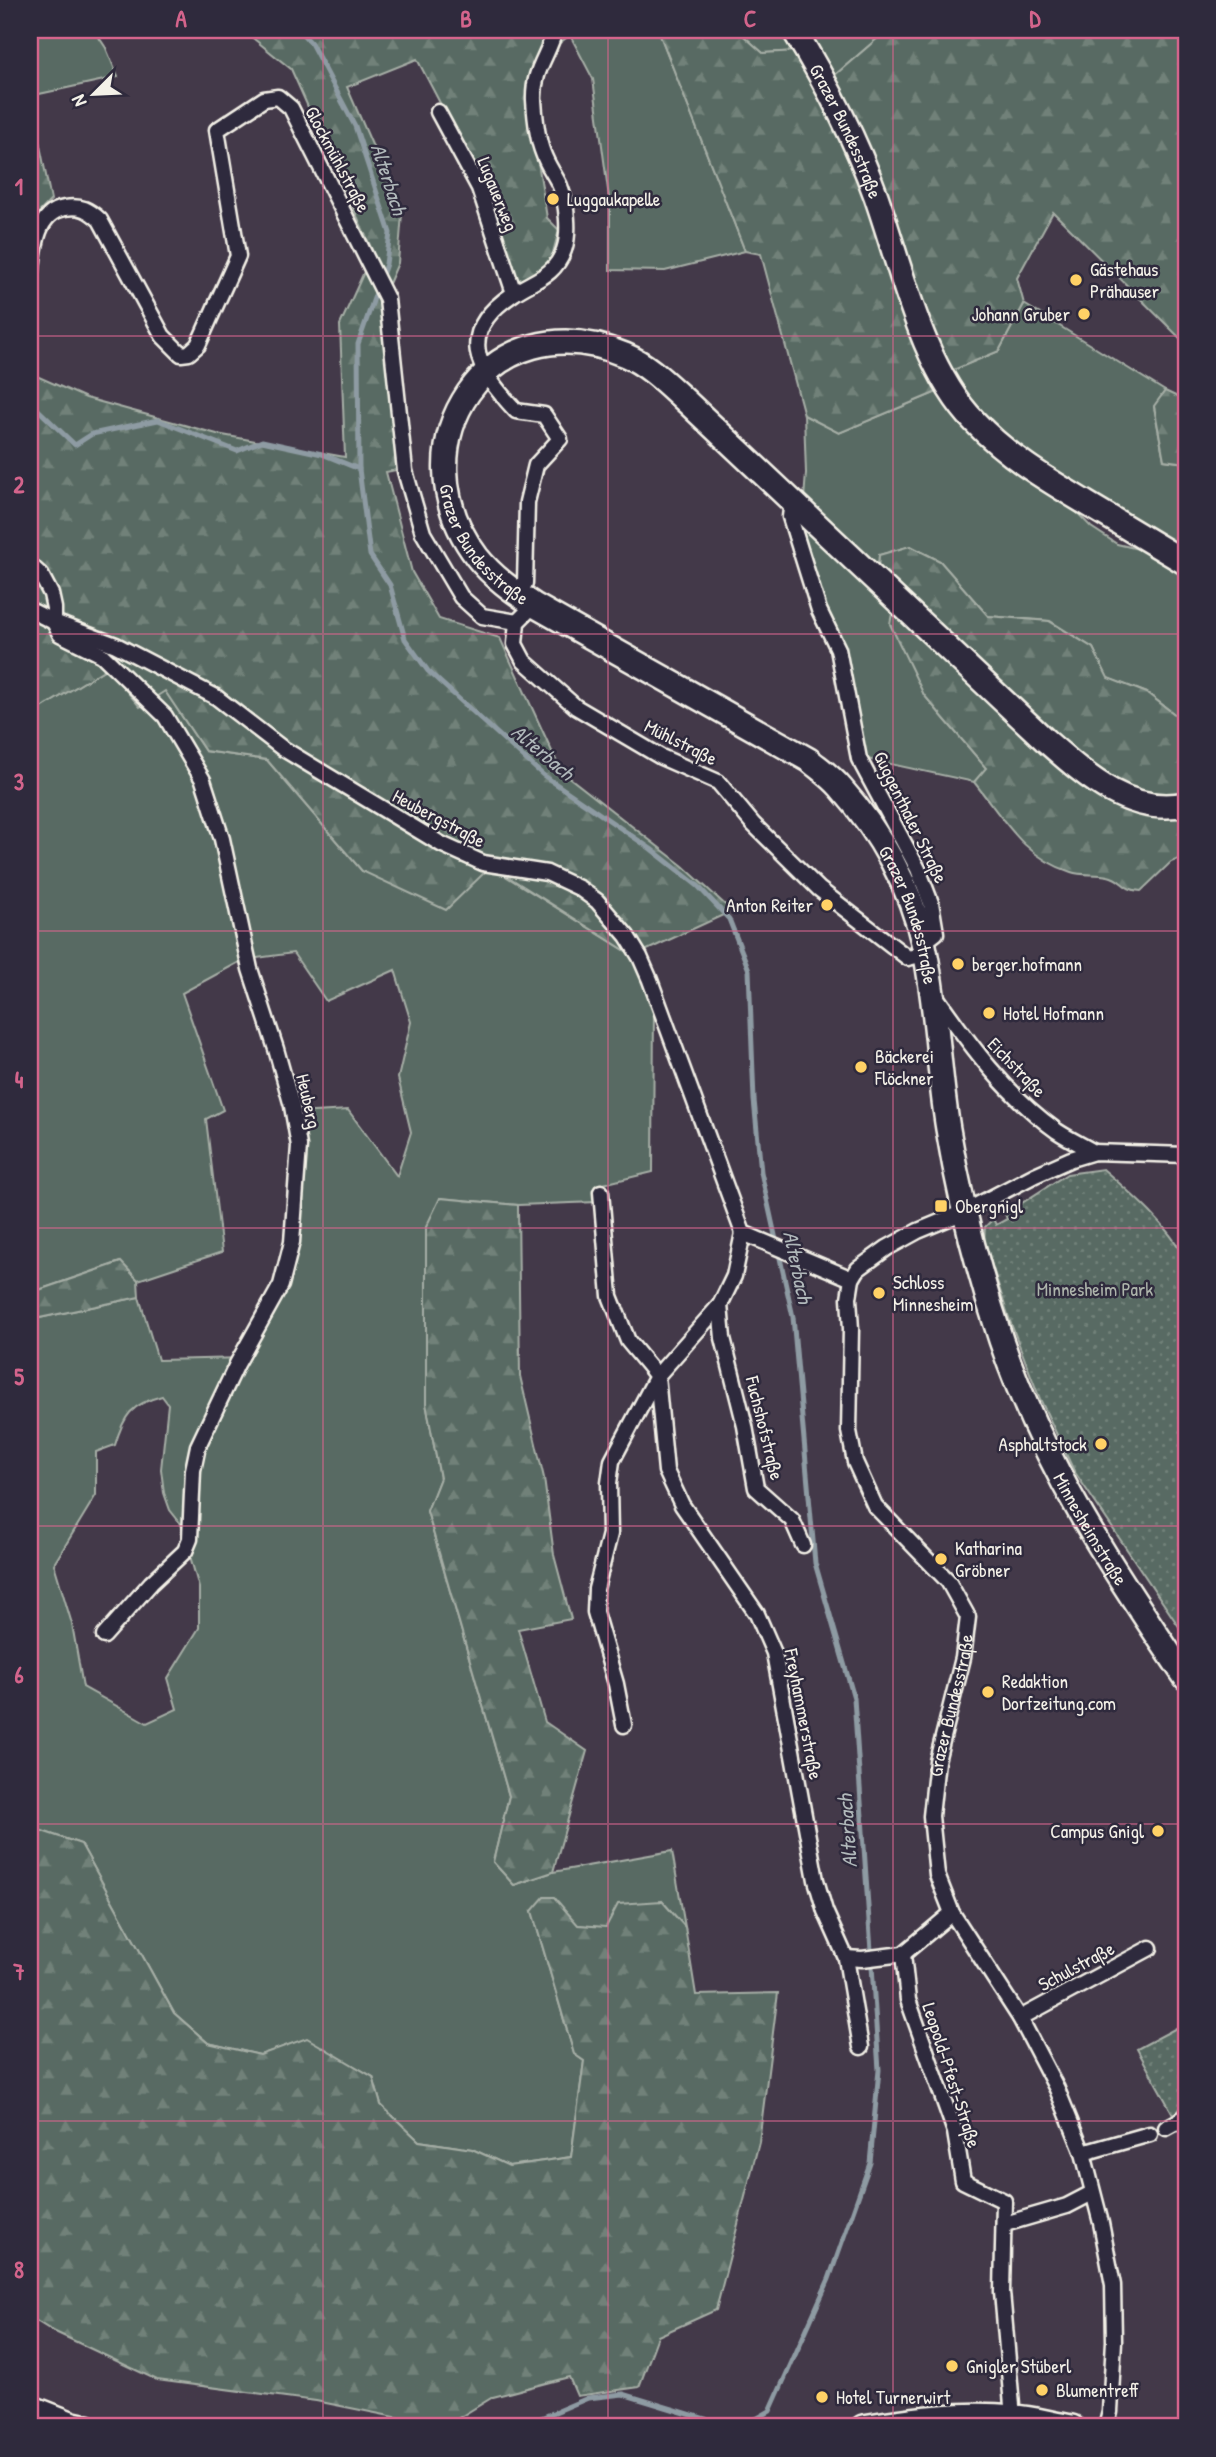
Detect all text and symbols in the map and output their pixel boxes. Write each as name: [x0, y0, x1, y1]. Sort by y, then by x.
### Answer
text: A: [175, 3, 187, 34]
text: B: [460, 3, 472, 34]
text: C: [744, 3, 756, 34]
text: D: [1030, 3, 1042, 34]
street label: Grazer Bundesstraße: [804, 59, 889, 202]
north arrow: [60, 60, 130, 130]
text: N: [65, 91, 92, 111]
street label: Glockmühlstraße: [299, 101, 377, 217]
water label: Alterbach: [364, 140, 414, 219]
street label: Lugauerweg: [471, 153, 525, 235]
text: 1: [15, 171, 23, 202]
place label: Luggaukapelle: [567, 186, 661, 212]
marker: Luggaukapelle: [545, 191, 561, 207]
place label: Gästehaus Prähauser: [1090, 256, 1160, 304]
marker: Gästehaus Prähauser: [1068, 272, 1084, 288]
place label: Johann Gruber: [972, 301, 1071, 327]
marker: Johann Gruber: [1076, 306, 1092, 322]
text: 2: [14, 469, 25, 500]
street label: Grazer Bundesstraße: [434, 482, 534, 611]
street label: Mühlstraße: [640, 713, 722, 772]
water label: Alterbach: [506, 717, 581, 787]
street label: Guggenthaler Straße: [868, 747, 954, 888]
text: 3: [14, 766, 24, 797]
street label: Heubergstraße: [388, 783, 490, 853]
street label: Grazer Bundesstraße: [873, 840, 944, 986]
place label: Anton Reiter: [726, 892, 814, 918]
marker: Anton Reiter: [819, 897, 835, 913]
place label: berger.hofmann: [972, 951, 1082, 977]
marker: berger.hofmann: [950, 956, 966, 972]
place label: Hotel Hofmann: [1003, 1000, 1104, 1026]
marker: Hotel Hofmann: [981, 1005, 997, 1021]
street label: Eichstraße: [982, 1031, 1052, 1103]
place label: Bäckerei Flöckner: [874, 1043, 934, 1091]
marker: Bäckerei Flöckner: [853, 1059, 869, 1075]
text: 4: [15, 1064, 24, 1095]
street label: Heuberg: [290, 1071, 328, 1131]
place label: Obergnigl: [955, 1193, 1024, 1219]
marker: Obergnigl: [933, 1198, 949, 1214]
water label: Alterbach: [776, 1228, 820, 1307]
place label: Schloss Minnesheim: [893, 1269, 973, 1317]
park label: Minnesheim Park: [1037, 1276, 1153, 1302]
marker: Schloss Minnesheim: [871, 1285, 887, 1301]
text: 5: [14, 1361, 24, 1392]
street label: Fuchshofstraße: [739, 1372, 791, 1483]
place label: Asphaltstock: [998, 1431, 1087, 1457]
marker: Asphaltstock: [1093, 1436, 1109, 1452]
street label: Minnesheimstraße: [1047, 1468, 1134, 1590]
place label: Katharina Gröbner: [955, 1535, 1023, 1583]
marker: Katharina Gröbner: [933, 1551, 949, 1567]
street label: Grazer Bundesstraße: [922, 1632, 979, 1778]
street label: Freyhammerstraße: [778, 1646, 829, 1782]
text: 6: [14, 1659, 24, 1690]
place label: Redaktion Dorfzeitung.com: [1002, 1668, 1116, 1716]
marker: Redaktion Dorfzeitung.com: [980, 1684, 996, 1700]
water label: Alterbach: [830, 1792, 864, 1869]
place label: Campus Gnigl: [1050, 1818, 1145, 1844]
marker: Campus Gnigl: [1150, 1823, 1166, 1839]
street label: Schulstraße: [1033, 1935, 1119, 1997]
text: 7: [12, 1956, 25, 1987]
street label: Leopold-Pfest-Straße: [916, 1999, 988, 2151]
text: 8: [14, 2254, 24, 2285]
place label: Gnigler Stüberl: [966, 2353, 1072, 2379]
marker: Gnigler Stüberl: [944, 2358, 960, 2374]
place label: Blumentreff: [1056, 2377, 1139, 2403]
marker: Blumentreff: [1034, 2382, 1050, 2398]
place label: Hotel Turnerwirt: [836, 2384, 951, 2410]
marker: Hotel Turnerwirt: [814, 2389, 830, 2405]

